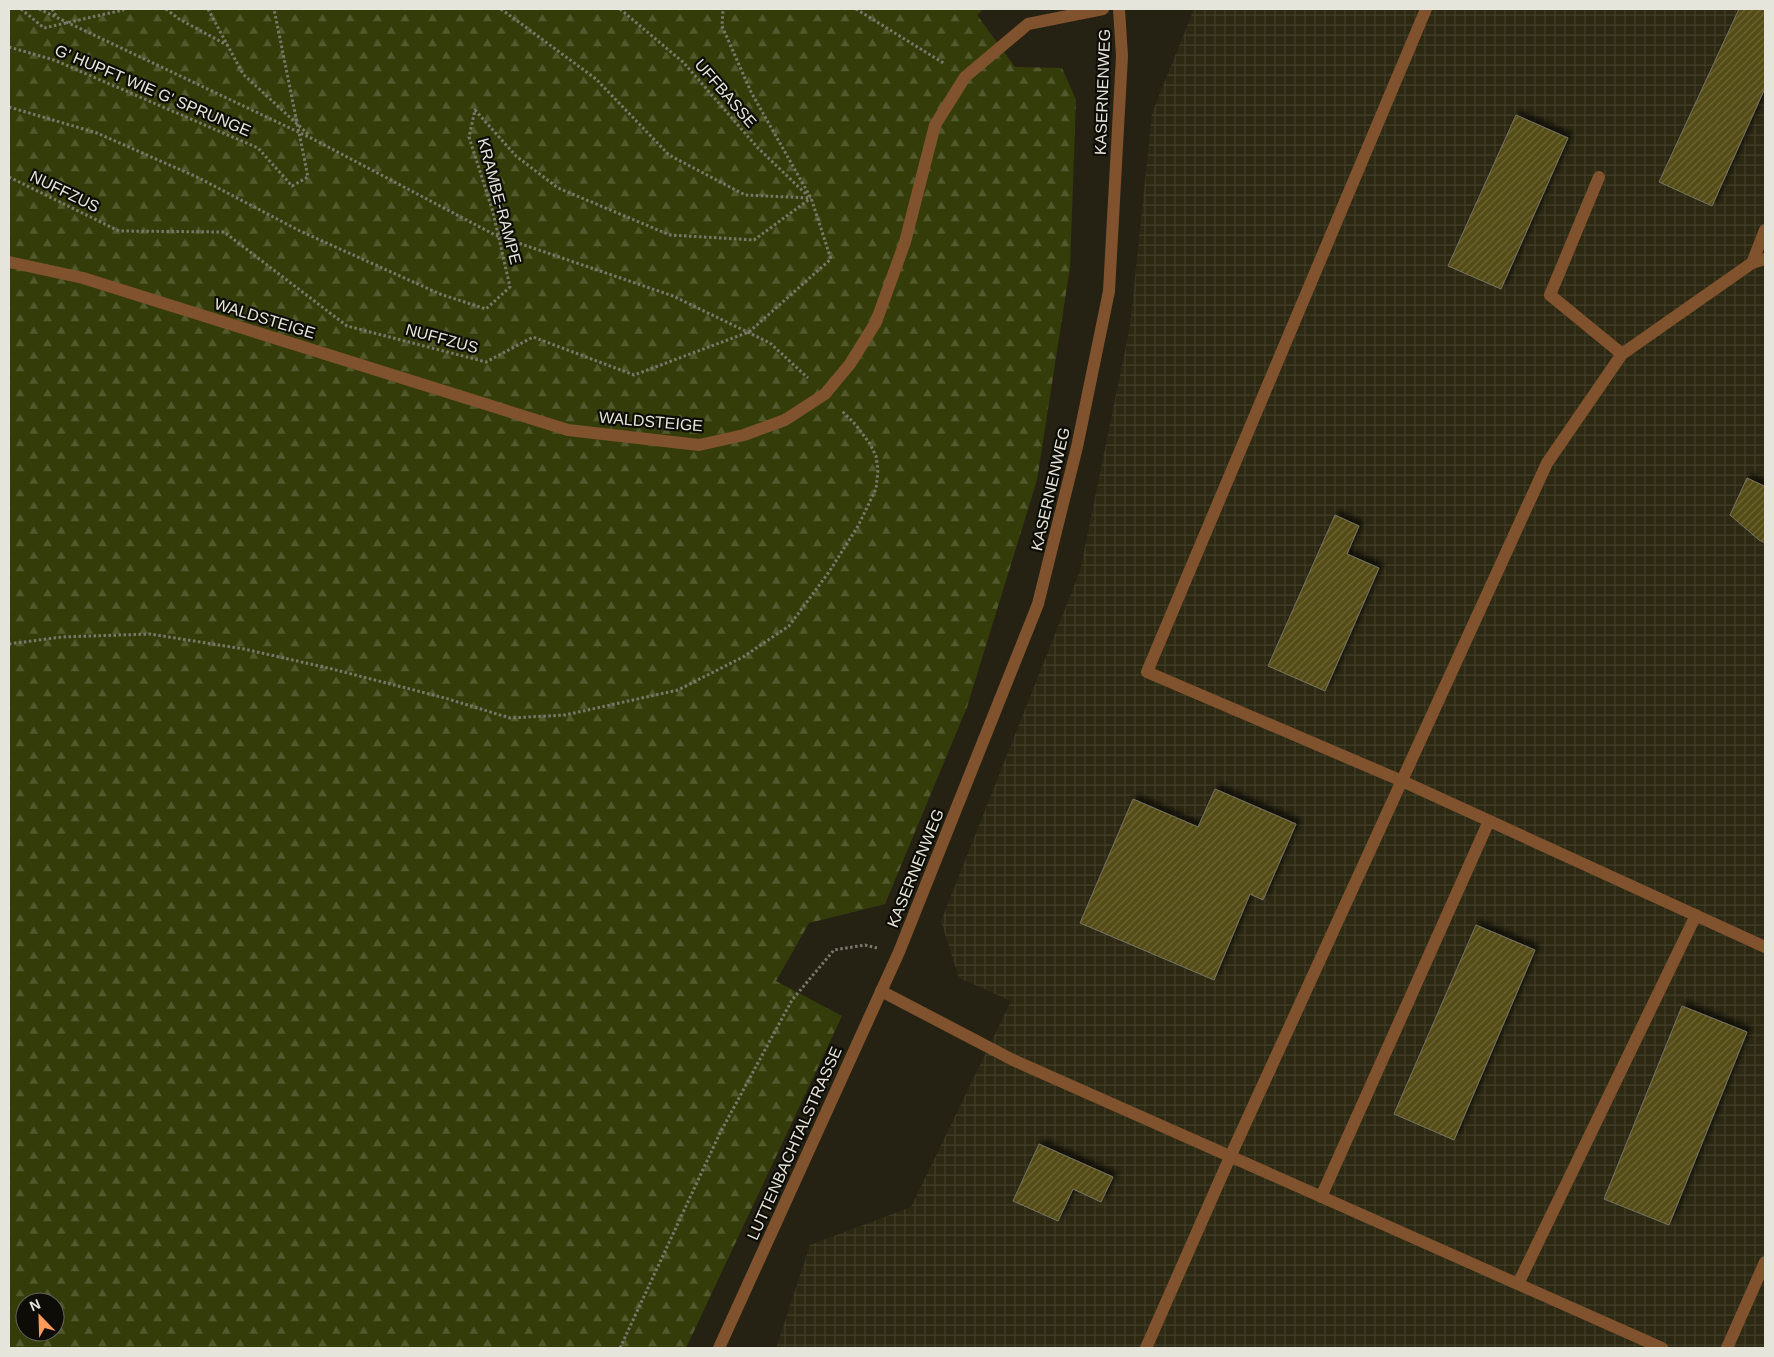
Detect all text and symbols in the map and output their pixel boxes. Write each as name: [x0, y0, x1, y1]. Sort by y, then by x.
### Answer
street label: KASERNENWEG: [1092, 29, 1113, 155]
street label: G' HUPFT WIE G' SPRUNGE: [52, 41, 253, 140]
street label: UFFBASSE: [691, 56, 760, 131]
street label: KRAMBE-RAMPE: [475, 136, 525, 266]
street label: NUFFZUS: [28, 167, 102, 215]
street label: WALDSTEIGE: [212, 295, 317, 342]
street label: NUFFZUS: [404, 321, 480, 356]
street label: WALDSTEIGE: [598, 408, 704, 435]
street label: KASERNENWEG: [1028, 426, 1073, 553]
street label: KASERNENWEG: [884, 806, 947, 930]
street label: LUTTENBACHTALSTRASSE: [744, 1044, 845, 1242]
north arrow: [15, 1292, 65, 1342]
text: N: [27, 1296, 43, 1314]

